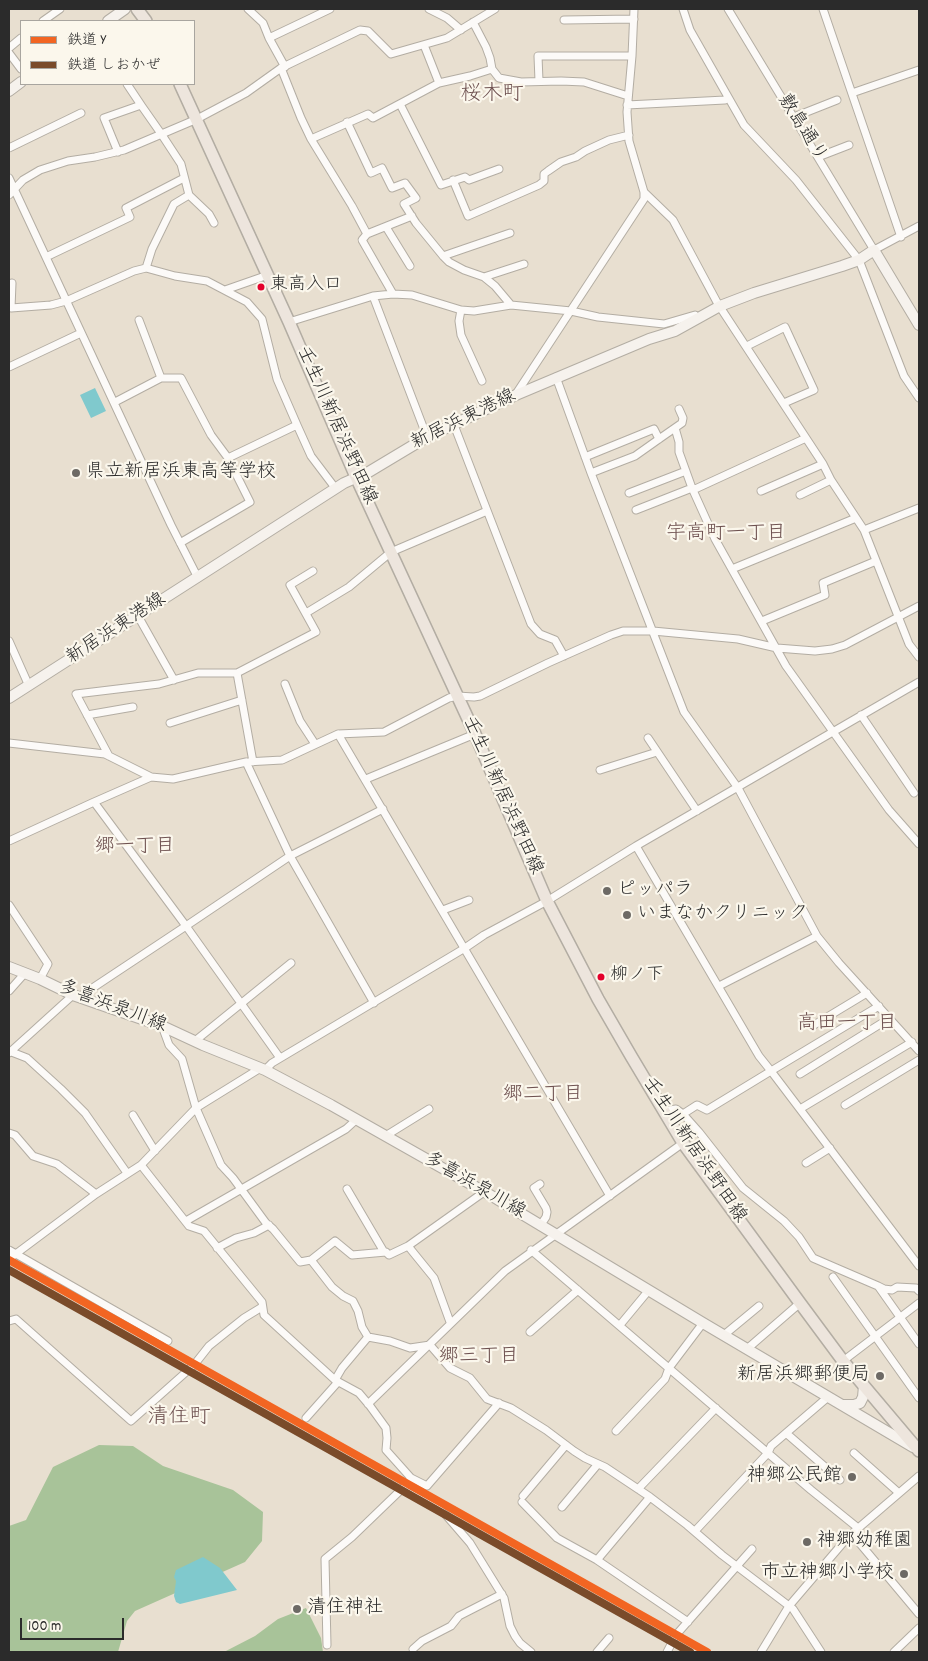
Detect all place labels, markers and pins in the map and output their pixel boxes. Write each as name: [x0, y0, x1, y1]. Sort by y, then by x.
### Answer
place label: 東高入口: [270, 276, 342, 298]
marker: 東高入口: [256, 282, 266, 292]
place label: 県立新居浜東高等学校: [86, 462, 276, 484]
marker: 県立新居浜東高等学校: [70, 467, 82, 479]
place label: ピッパラ: [617, 880, 693, 902]
marker: ピッパラ: [601, 885, 613, 897]
place label: いまなかクリニック: [637, 904, 808, 926]
marker: いまなかクリニック: [621, 909, 633, 921]
place label: 柳ノ下: [610, 966, 664, 988]
marker: 柳ノ下: [596, 972, 606, 982]
place label: 新居浜郷郵便局: [737, 1365, 870, 1387]
marker: 新居浜郷郵便局: [874, 1370, 886, 1382]
place label: 神郷公民館: [747, 1466, 842, 1488]
marker: 神郷公民館: [846, 1471, 858, 1483]
place label: 神郷幼稚園: [817, 1531, 912, 1553]
marker: 神郷幼稚園: [801, 1536, 813, 1548]
place label: 市立神郷小学校: [761, 1563, 894, 1585]
marker: 市立神郷小学校: [898, 1568, 910, 1580]
place label: 清住神社: [307, 1598, 383, 1620]
marker: 清住神社: [291, 1603, 303, 1615]

